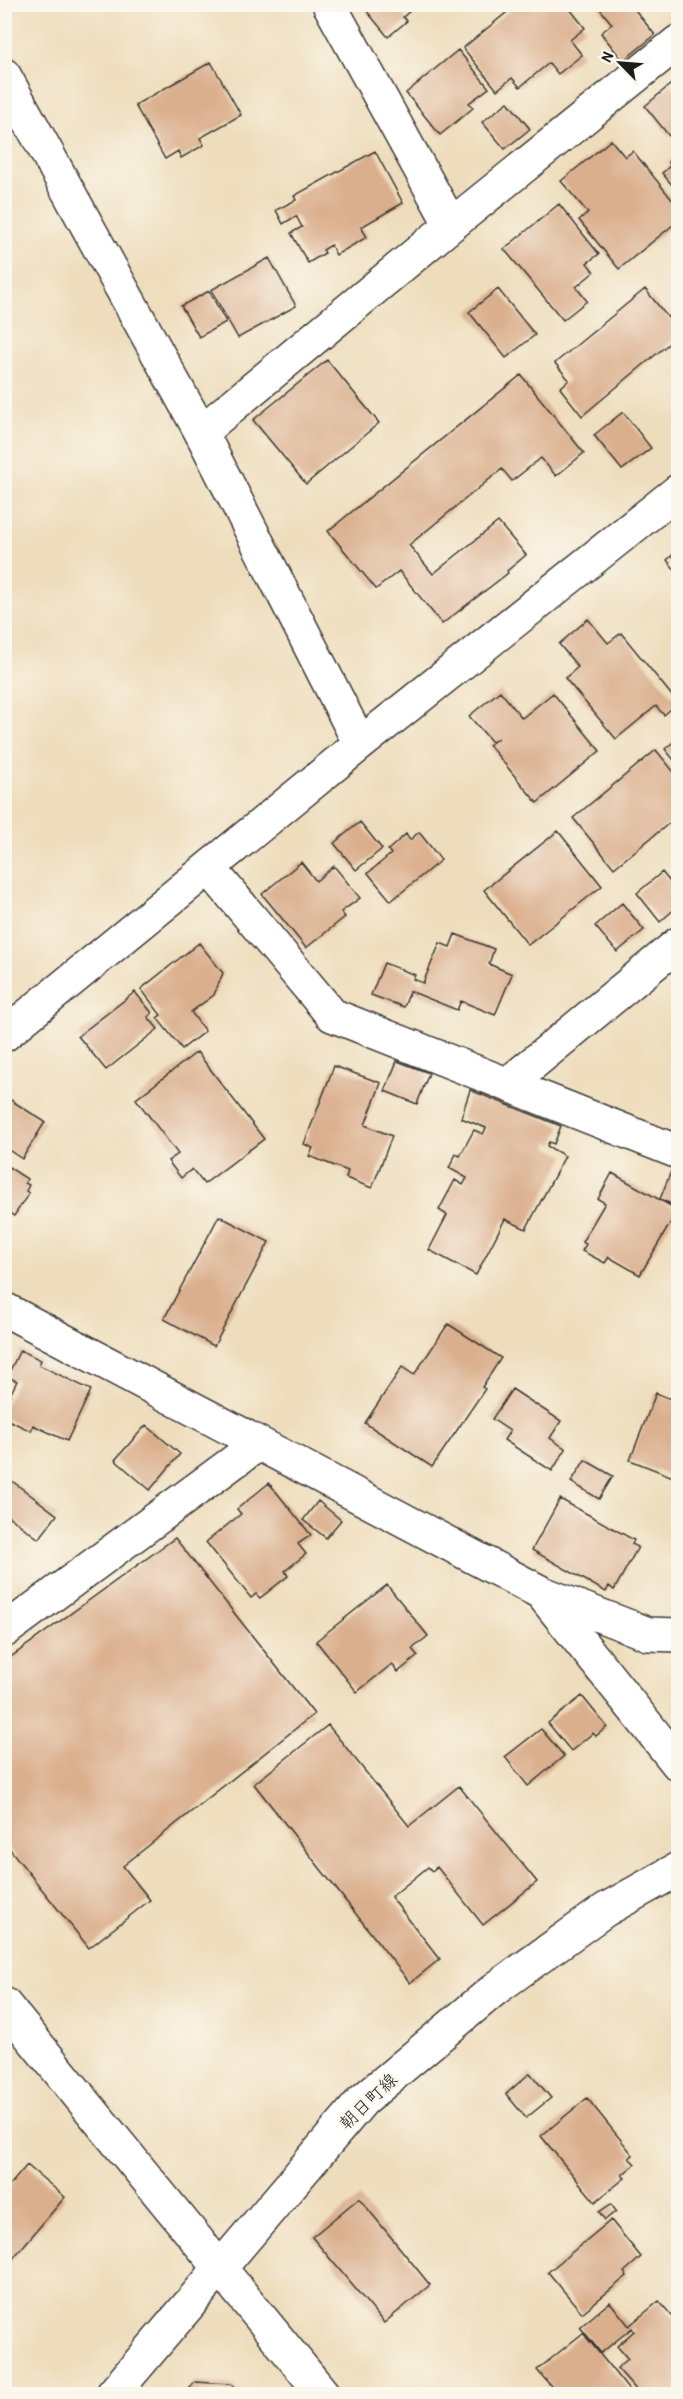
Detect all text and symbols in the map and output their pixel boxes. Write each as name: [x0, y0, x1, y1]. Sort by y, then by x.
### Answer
north arrow: [590, 33, 650, 93]
text: N: [595, 48, 618, 65]
street label: 朝日町線: [333, 2067, 403, 2135]

